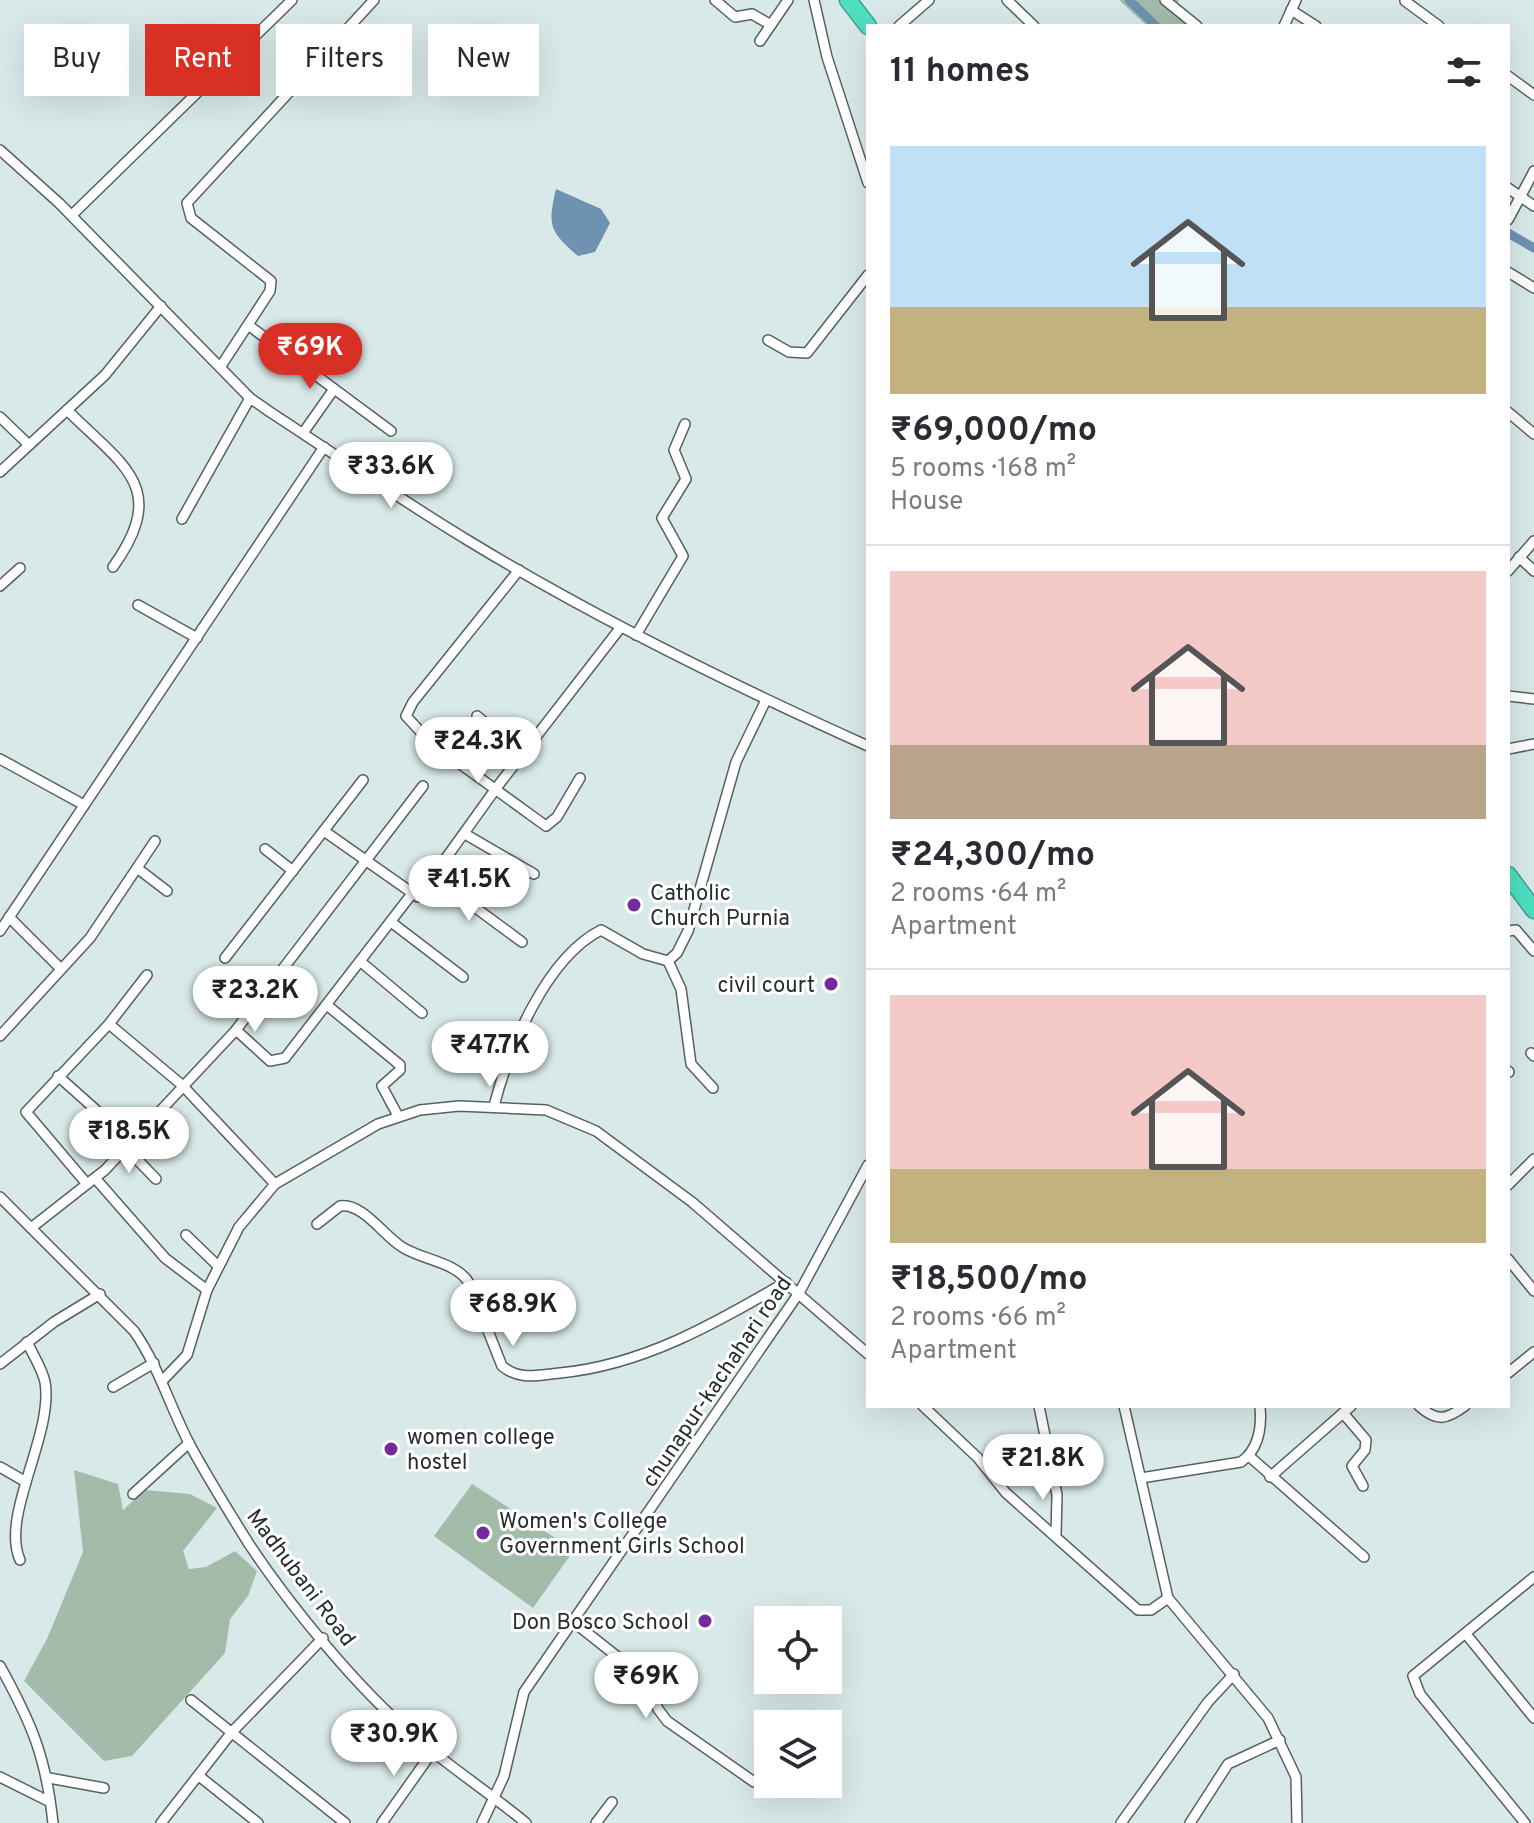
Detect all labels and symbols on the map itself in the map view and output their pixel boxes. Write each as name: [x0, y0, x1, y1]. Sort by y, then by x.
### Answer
pin: ₹69K: [263, 323, 357, 391]
pin: ₹33.6K: [326, 442, 456, 510]
pin: ₹24.3K: [413, 717, 543, 785]
pin: ₹41.5K: [404, 855, 534, 923]
place label: Catholic Church Purnia: [650, 881, 790, 933]
marker: Catholic Church Purnia: [625, 896, 643, 914]
pin: ₹23.2K: [190, 966, 320, 1034]
place label: civil court: [717, 973, 815, 1000]
marker: civil court: [822, 975, 840, 993]
pin: ₹47.7K: [425, 1021, 555, 1089]
pin: ₹18.5K: [64, 1107, 194, 1175]
street label: chunapur-kachahari road: [637, 1272, 799, 1493]
pin: ₹68.9K: [448, 1280, 578, 1348]
place label: women college hostel: [407, 1425, 555, 1477]
pin: ₹21.8K: [978, 1434, 1108, 1502]
marker: women college hostel: [382, 1440, 400, 1458]
street label: Madhubani Road: [240, 1505, 360, 1652]
place label: Women's College Government Girls School: [499, 1509, 745, 1561]
marker: Women's College Government Girls School: [474, 1524, 492, 1542]
place label: Don Bosco School: [512, 1610, 689, 1637]
marker: Don Bosco School: [696, 1612, 714, 1630]
pin: ₹69K: [599, 1652, 693, 1720]
pin: ₹30.9K: [329, 1710, 459, 1778]

